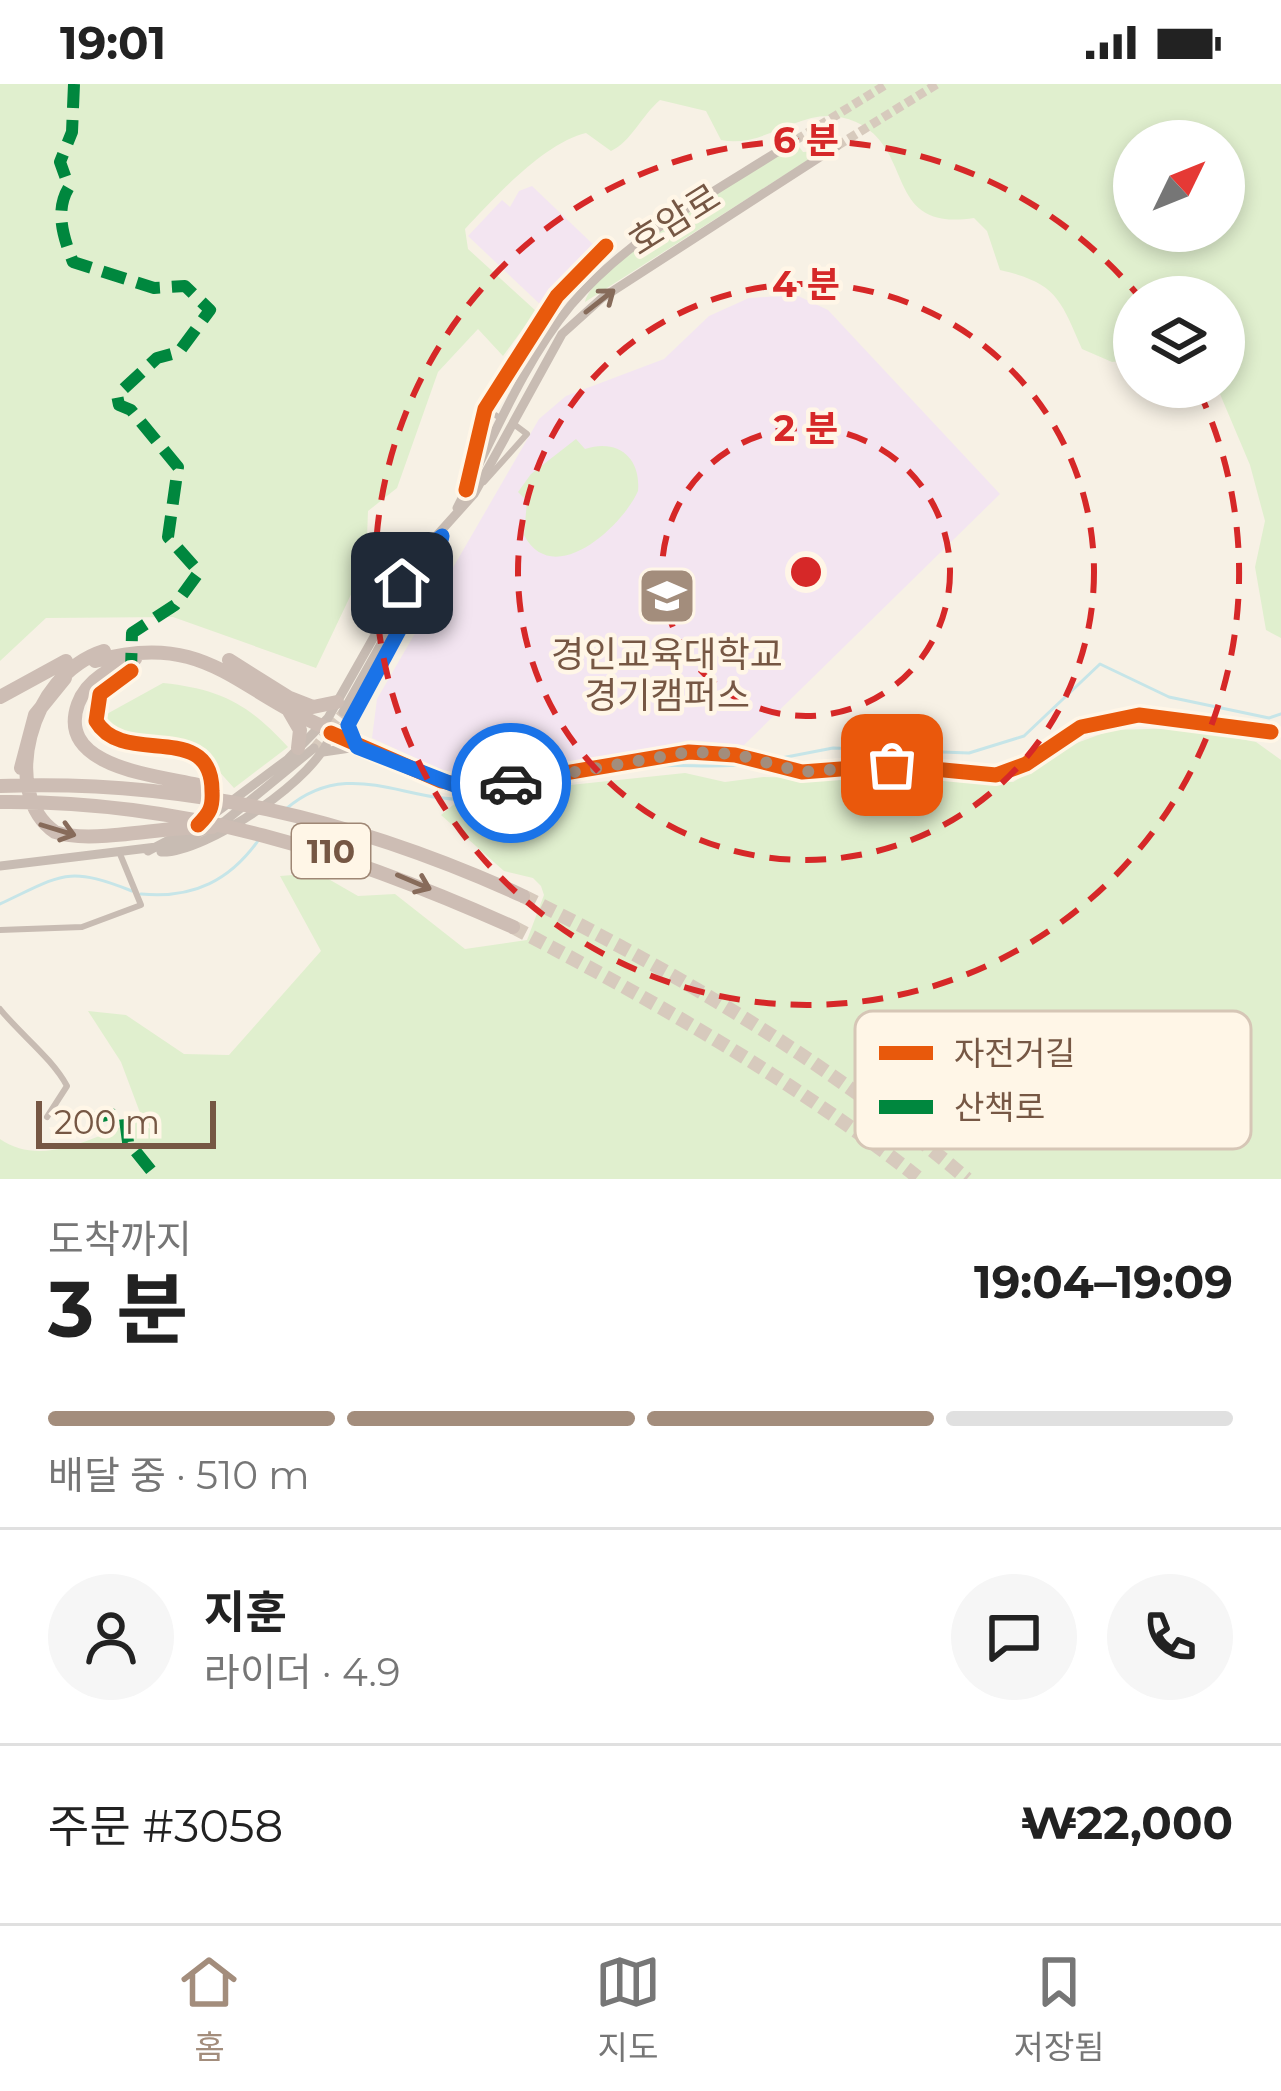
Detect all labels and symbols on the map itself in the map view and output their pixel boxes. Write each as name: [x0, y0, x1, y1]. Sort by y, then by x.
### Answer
text: 6 분: [773, 118, 839, 162]
north arrow: [1113, 120, 1245, 252]
street label: 호암로: [620, 174, 728, 264]
text: 4 분: [772, 262, 840, 306]
one-way arrow: [583, 288, 615, 315]
text: 2 분: [774, 406, 838, 450]
pin: [351, 532, 453, 634]
centre of rings: [785, 551, 827, 593]
school or university icon: 경인교육대학교 경기캠퍼스: [636, 565, 698, 627]
place label: 경인교육대학교 경기캠퍼스: [551, 632, 783, 717]
pin: [841, 714, 943, 816]
courier: [451, 723, 571, 843]
one-way arrow: [38, 820, 76, 842]
road number: 110: [292, 824, 370, 878]
one-way arrow: [394, 873, 431, 894]
legend: [855, 1011, 1251, 1149]
text: 자전거길: [954, 1033, 1075, 1073]
text: 산책로: [954, 1087, 1045, 1127]
scale bar: [36, 1095, 216, 1148]

